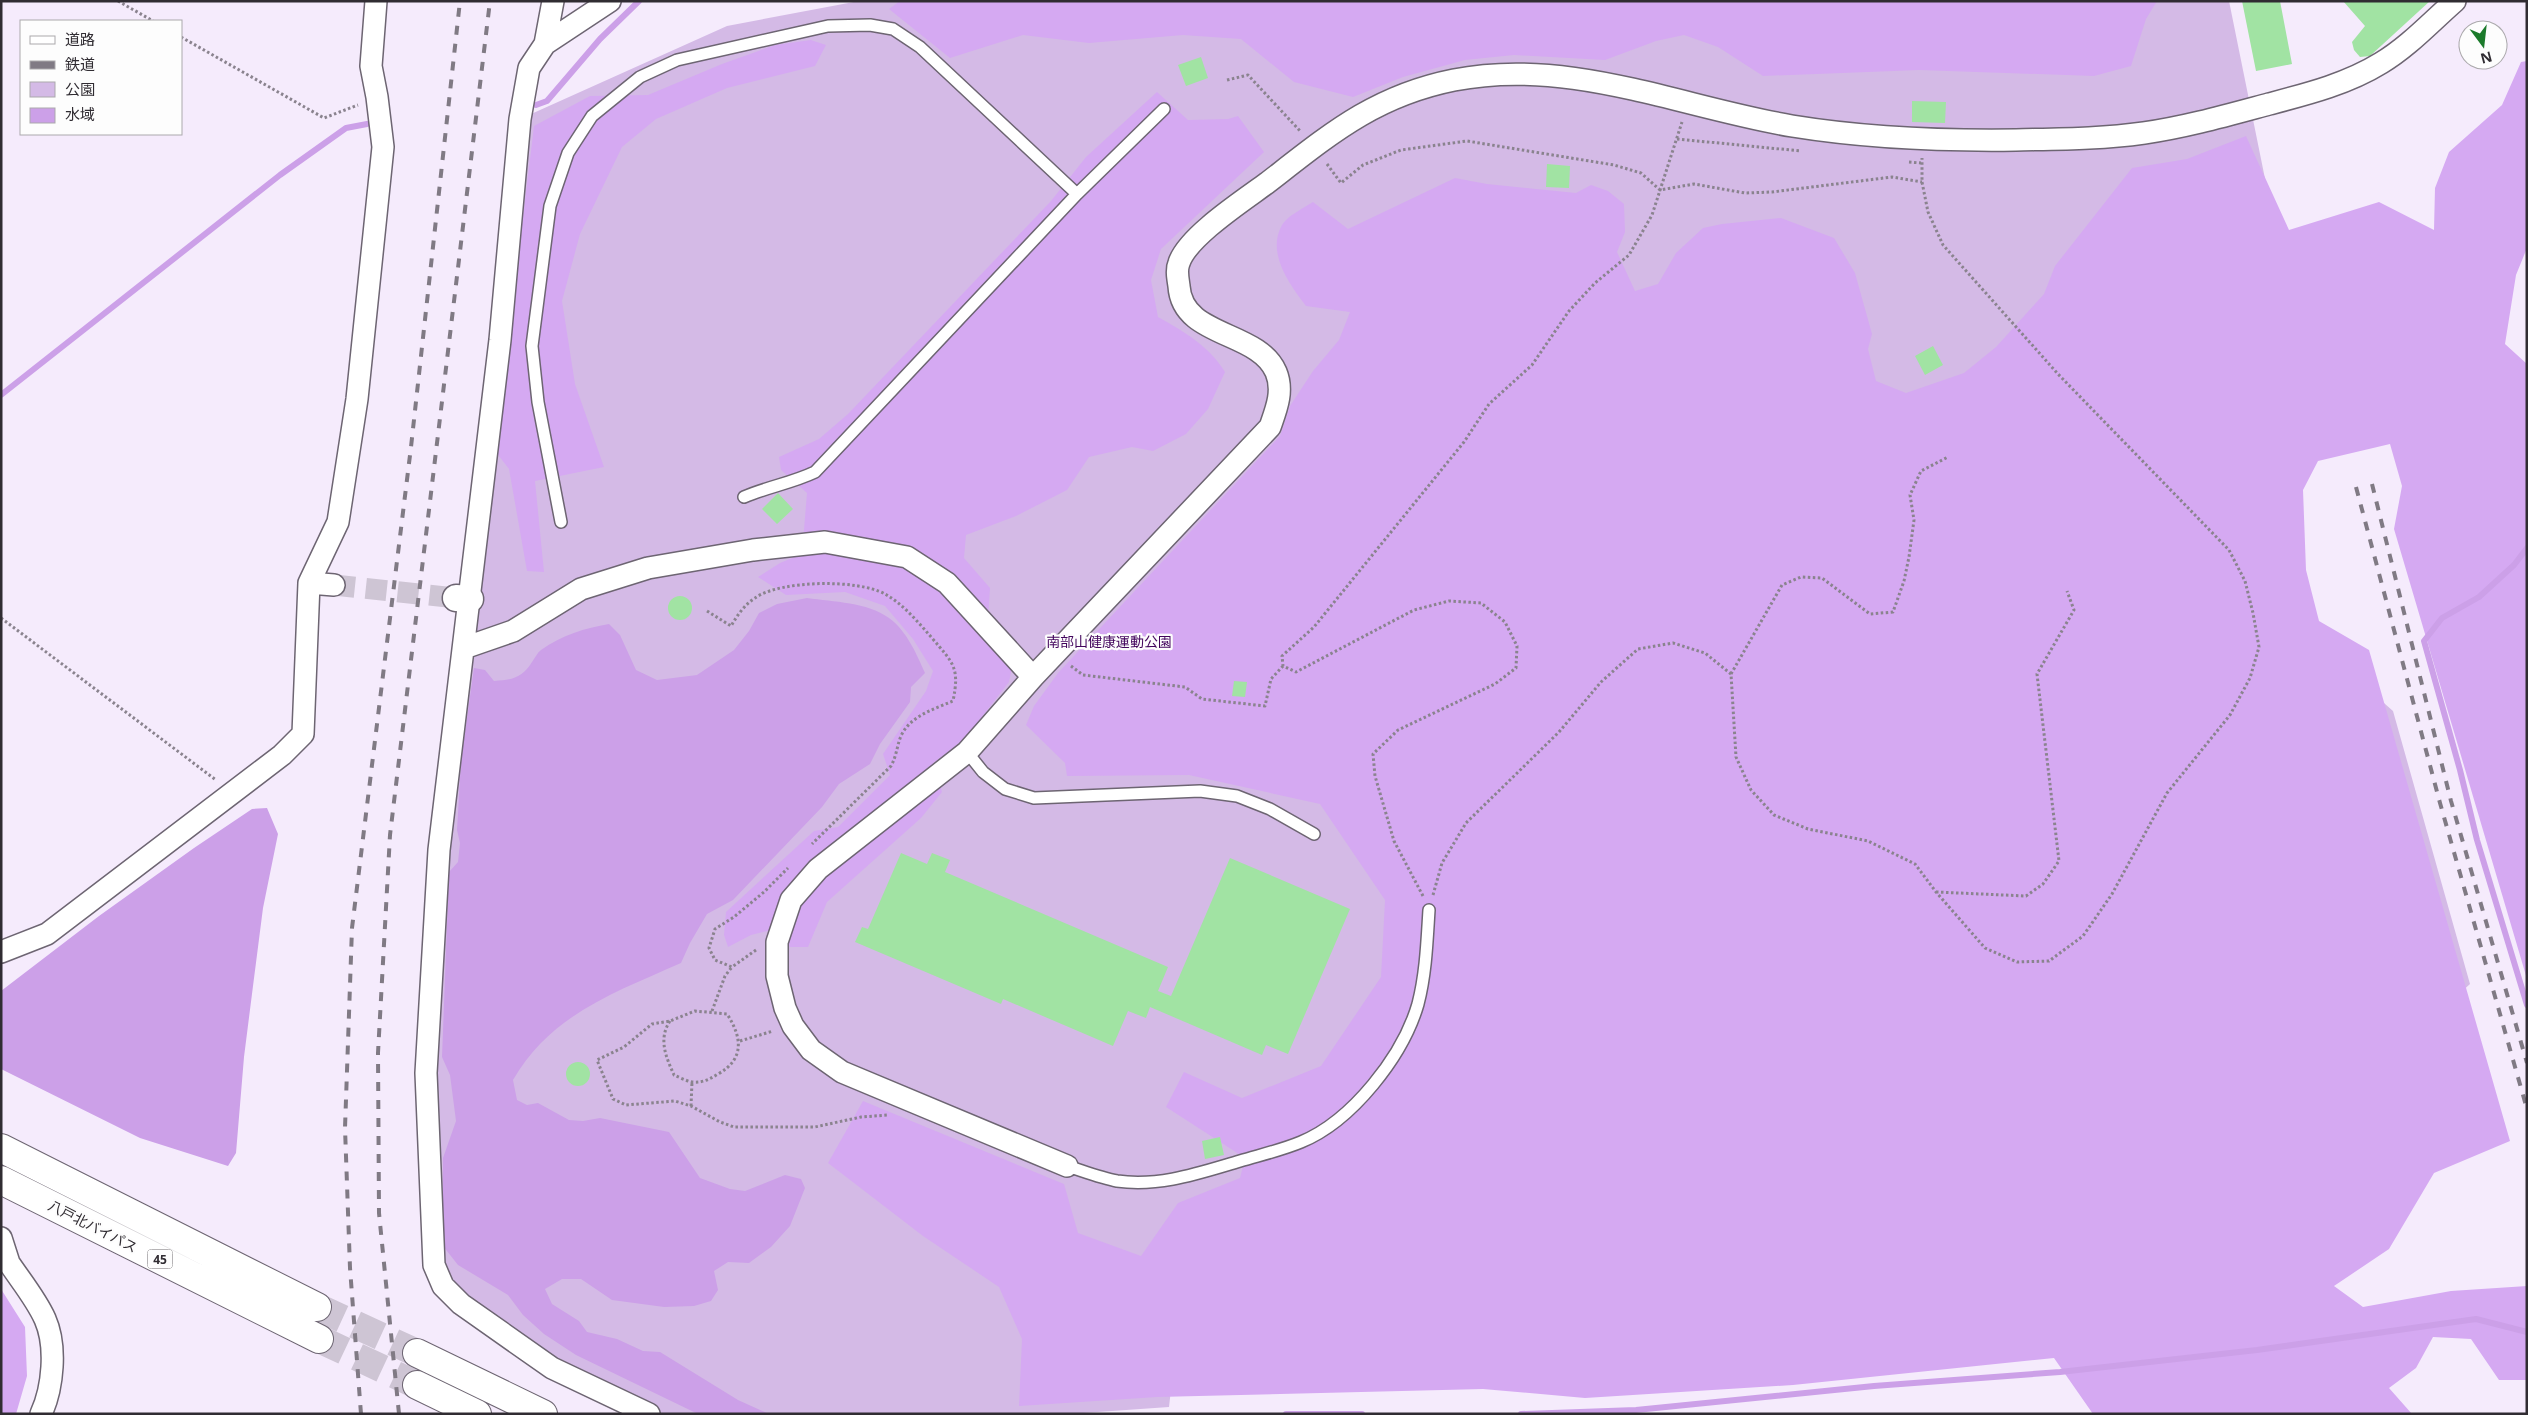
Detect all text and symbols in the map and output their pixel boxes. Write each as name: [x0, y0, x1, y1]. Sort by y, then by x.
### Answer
legend: [20, 20, 182, 135]
north arrow: [2458, 20, 2508, 70]
text: 道路: [65, 29, 95, 49]
text: N: [2479, 47, 2494, 69]
text: 鉄道: [65, 54, 95, 74]
text: 公園: [65, 79, 95, 99]
text: 水域: [65, 104, 95, 124]
park label: 南部山健康運動公園: [1046, 632, 1172, 651]
street label: 八戸北バイパス: [45, 1195, 141, 1257]
road number: 45: [148, 1250, 172, 1268]

